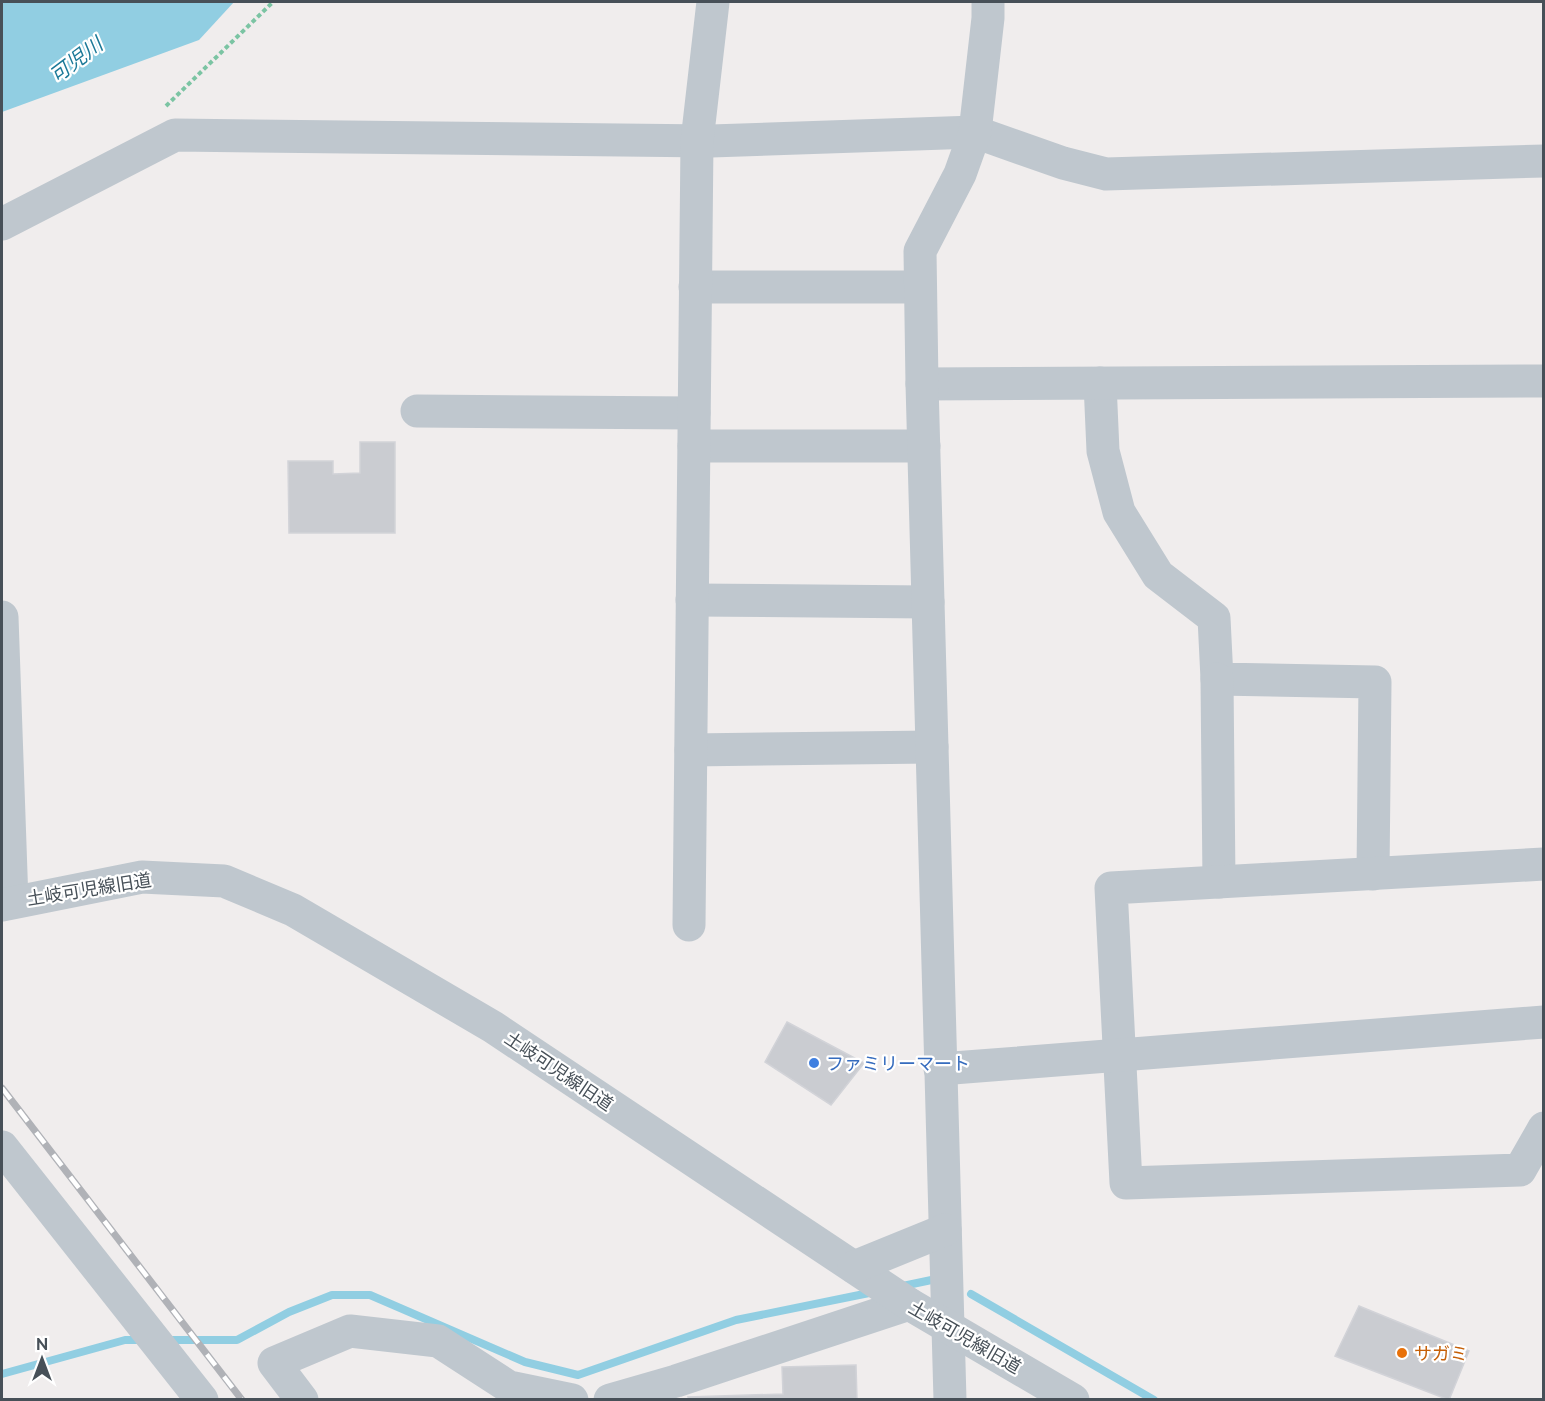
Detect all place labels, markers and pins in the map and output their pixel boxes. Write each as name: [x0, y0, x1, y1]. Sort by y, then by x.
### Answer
place label: ファミリーマート: [826, 1053, 970, 1074]
marker: ファミリーマート: [807, 1056, 821, 1070]
place label: サガミ: [1414, 1343, 1468, 1364]
marker: サガミ: [1395, 1346, 1409, 1360]

